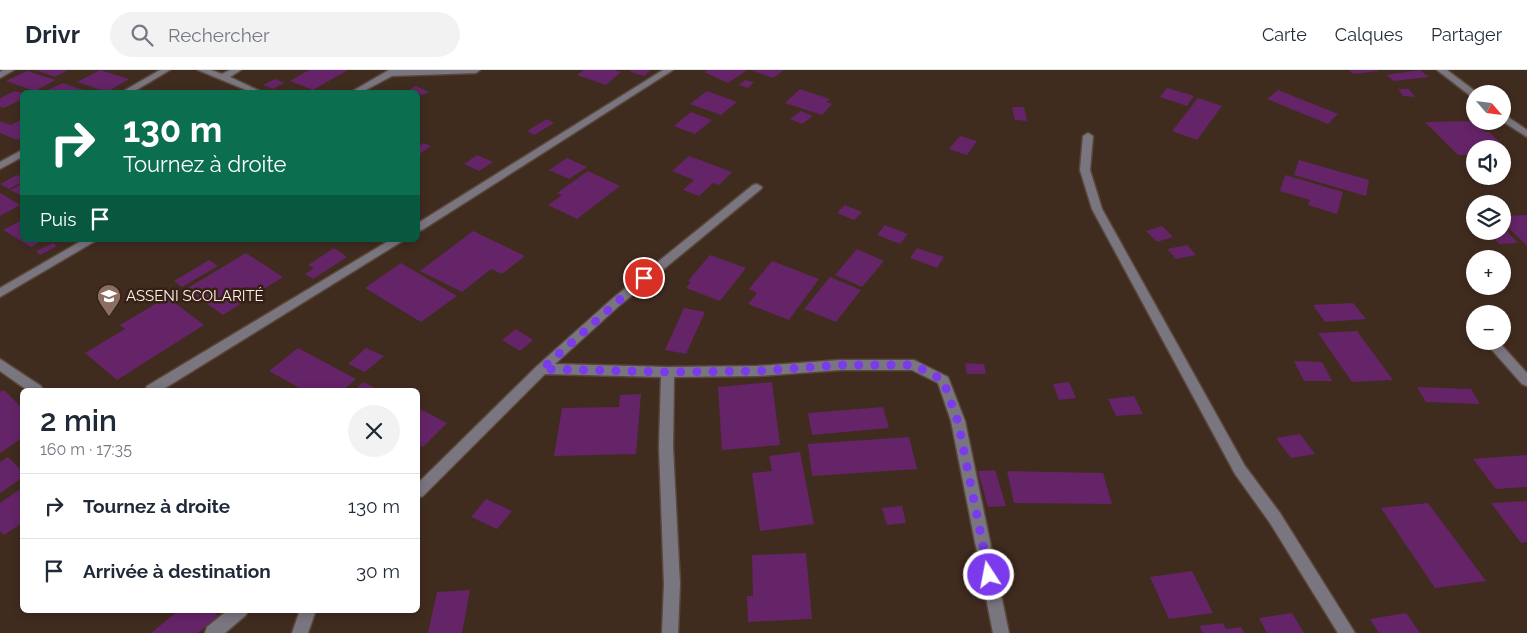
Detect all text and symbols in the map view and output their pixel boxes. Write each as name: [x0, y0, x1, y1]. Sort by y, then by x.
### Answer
search box: [110, 12, 460, 57]
text: Drivr: [25, 20, 80, 49]
icon: search: [128, 21, 156, 49]
text: Rechercher: [168, 24, 270, 46]
text: Carte: [1262, 24, 1307, 45]
text: Calques: [1335, 24, 1403, 45]
text: Partager: [1431, 24, 1502, 45]
north arrow: [1466, 85, 1511, 130]
map controls: [1466, 85, 1511, 350]
text: 130 m: [123, 109, 222, 150]
icon: right: [40, 110, 105, 175]
button: sound: [1466, 140, 1511, 185]
text: Tournez à droite: [123, 151, 287, 177]
button: layers: [1466, 195, 1511, 240]
icon: arrive: [86, 205, 114, 233]
text: Puis: [40, 208, 76, 230]
button: +: [1466, 250, 1511, 295]
pin: [623, 257, 665, 299]
icon: arrive: [630, 264, 658, 292]
school or university icon: ASSENI SCOLARITÉ: [96, 283, 122, 317]
place label: ASSENI SCOLARITÉ: [126, 287, 264, 305]
button: −: [1466, 305, 1511, 350]
text: 2 min: [40, 403, 117, 438]
button: close: [348, 405, 400, 457]
text: 160 m · 17:35: [40, 440, 132, 459]
icon: right: [40, 492, 68, 520]
text: Tournez à droite: [83, 495, 230, 517]
text: 130 m: [348, 495, 400, 517]
position arrow: [962, 548, 1014, 600]
icon: arrive: [40, 557, 68, 585]
text: Arrivée à destination: [83, 560, 271, 582]
text: 30 m: [356, 560, 400, 582]

